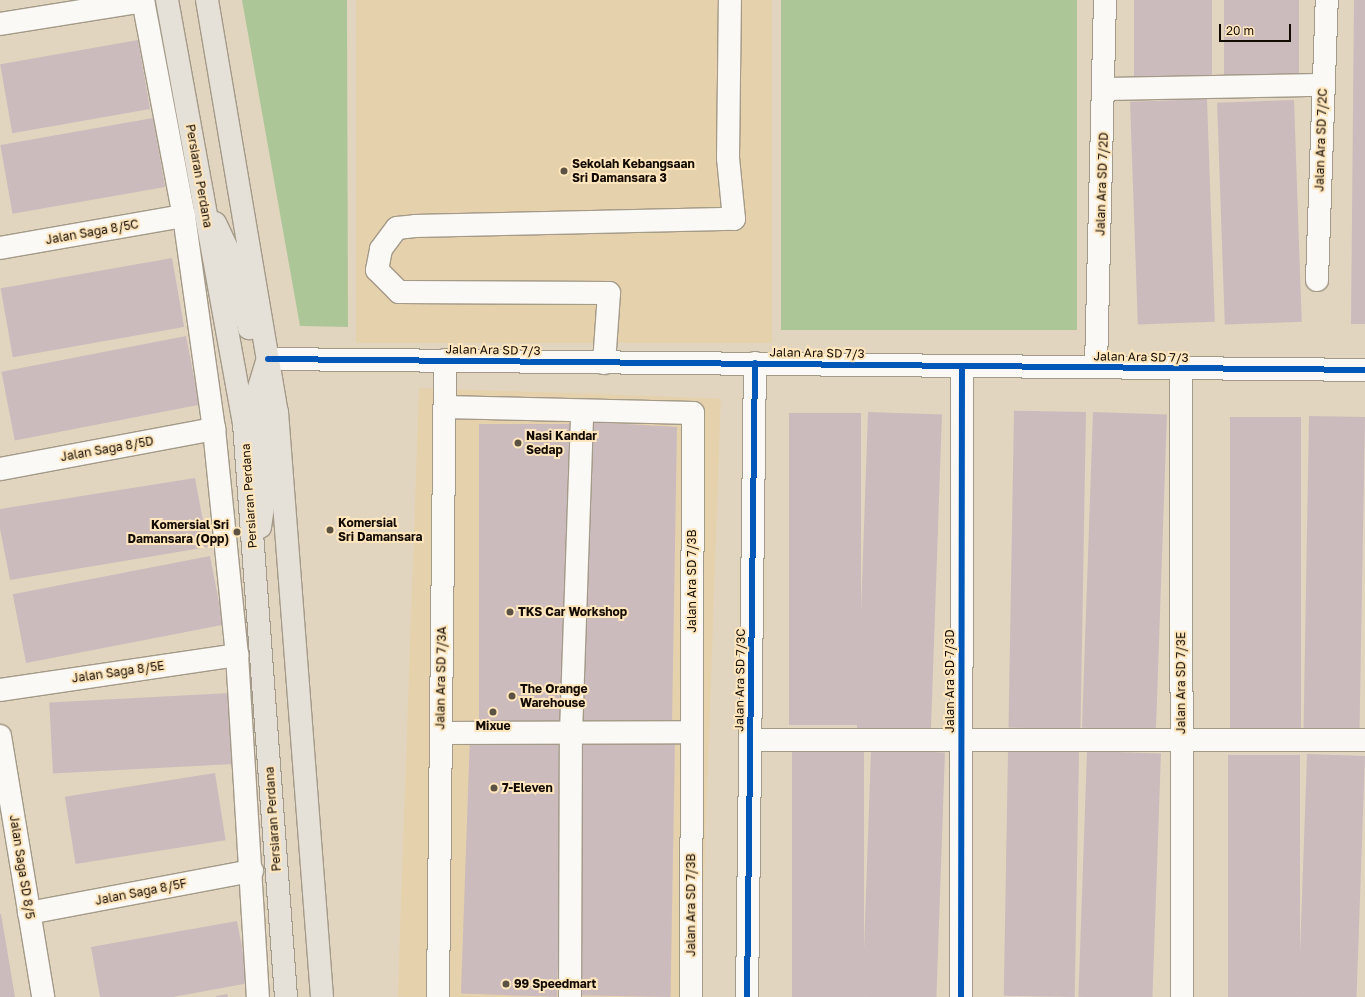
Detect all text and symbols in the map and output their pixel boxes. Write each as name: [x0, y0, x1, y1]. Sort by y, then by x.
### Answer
scale bar: [1221, 16, 1293, 42]
text: 20 m: [1226, 23, 1254, 38]
street label: Jalan Ara SD 7/2C: [1312, 88, 1330, 192]
street label: Persiaran Perdana: [183, 123, 215, 229]
street label: Jalan Ara SD 7/2D: [1093, 132, 1111, 236]
place label: Sekolah Kebangsaan Sri Damansara 3: [572, 157, 695, 185]
marker: Sekolah Kebangsaan Sri Damansara 3: [559, 166, 569, 176]
street label: Jalan Saga 8/5C: [44, 217, 140, 247]
street label: Jalan Ara SD 7/3: [445, 342, 541, 358]
street label: Jalan Ara SD 7/3: [769, 345, 865, 361]
street label: Jalan Ara SD 7/3: [1093, 349, 1189, 365]
place label: Nasi Kandar Sedap: [526, 429, 597, 457]
street label: Jalan Saga 8/5D: [59, 434, 155, 464]
marker: Nasi Kandar Sedap: [513, 438, 523, 448]
street label: Persiaran Perdana: [238, 443, 260, 549]
place label: Komersial Sri Damansara: [338, 516, 422, 544]
place label: Komersial Sri Damansara (Opp): [127, 518, 229, 546]
marker: Komersial Sri Damansara: [325, 525, 335, 535]
marker: Komersial Sri Damansara (Opp): [232, 527, 242, 537]
street label: Jalan Ara SD 7/3B: [685, 529, 699, 633]
place label: TKS Car Workshop: [518, 605, 627, 619]
marker: TKS Car Workshop: [505, 607, 515, 617]
street label: Jalan Ara SD 7/3A: [433, 626, 449, 730]
street label: Jalan Ara SD 7/3C: [732, 628, 748, 732]
street label: Jalan Ara SD 7/3D: [943, 629, 957, 733]
street label: Jalan Ara SD 7/3E: [1174, 632, 1188, 734]
street label: Jalan Saga 8/5E: [71, 658, 165, 686]
place label: The Orange Warehouse: [520, 682, 588, 710]
marker: The Orange Warehouse: [507, 691, 517, 701]
marker: Mixue: [488, 707, 498, 717]
place label: Mixue: [475, 719, 511, 733]
street label: Persiaran Perdana: [262, 766, 284, 872]
place label: 7-Eleven: [502, 781, 553, 795]
marker: 7-Eleven: [489, 783, 499, 793]
street label: Jalan Saga SD 8/5: [7, 814, 37, 920]
street label: Jalan Ara SD 7/3B: [684, 853, 698, 957]
street label: Jalan Saga 8/5F: [94, 876, 188, 908]
place label: 99 Speedmart: [514, 977, 596, 991]
marker: 99 Speedmart: [501, 979, 511, 989]

